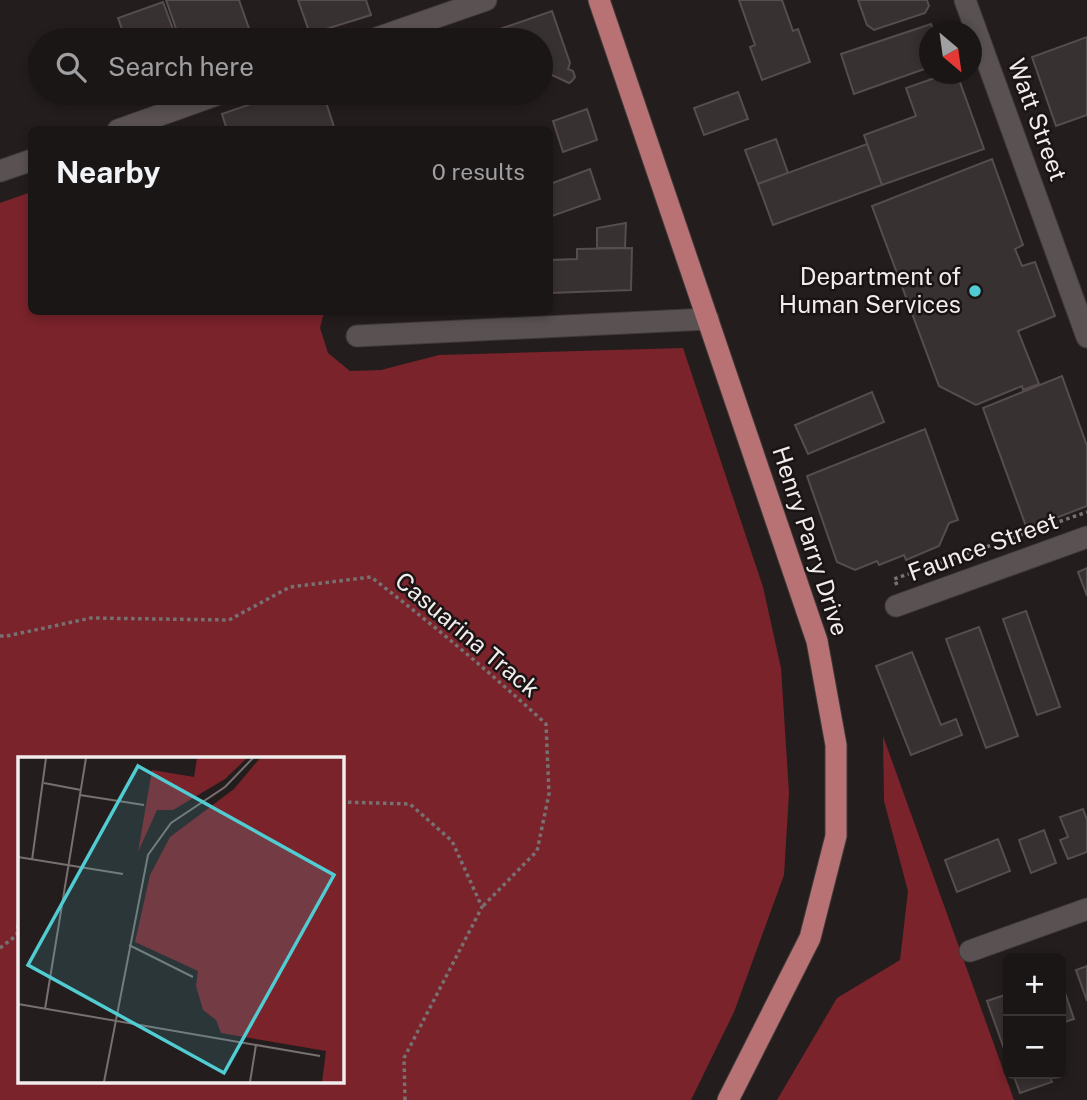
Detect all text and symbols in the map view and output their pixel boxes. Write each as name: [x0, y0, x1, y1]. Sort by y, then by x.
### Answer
north arrow: [919, 21, 982, 84]
search box: [28, 28, 553, 105]
icon: search: [52, 48, 90, 86]
text: Search here: [108, 51, 254, 82]
street label: Watt Street: [1003, 55, 1073, 185]
text: Nearby: [56, 154, 160, 190]
text: 0 results: [432, 158, 525, 185]
place label: Department of Human Services: [779, 262, 961, 318]
marker: Department of Human Services: [967, 283, 983, 299]
street label: Henry Parry Drive: [767, 442, 855, 639]
street label: Faunce Street: [904, 506, 1061, 586]
street label: Casuarina Track: [390, 566, 545, 703]
inset map: [18, 757, 343, 1082]
map controls: [1003, 953, 1066, 1079]
button: +: [1003, 953, 1066, 1016]
button: −: [1003, 1016, 1066, 1079]

